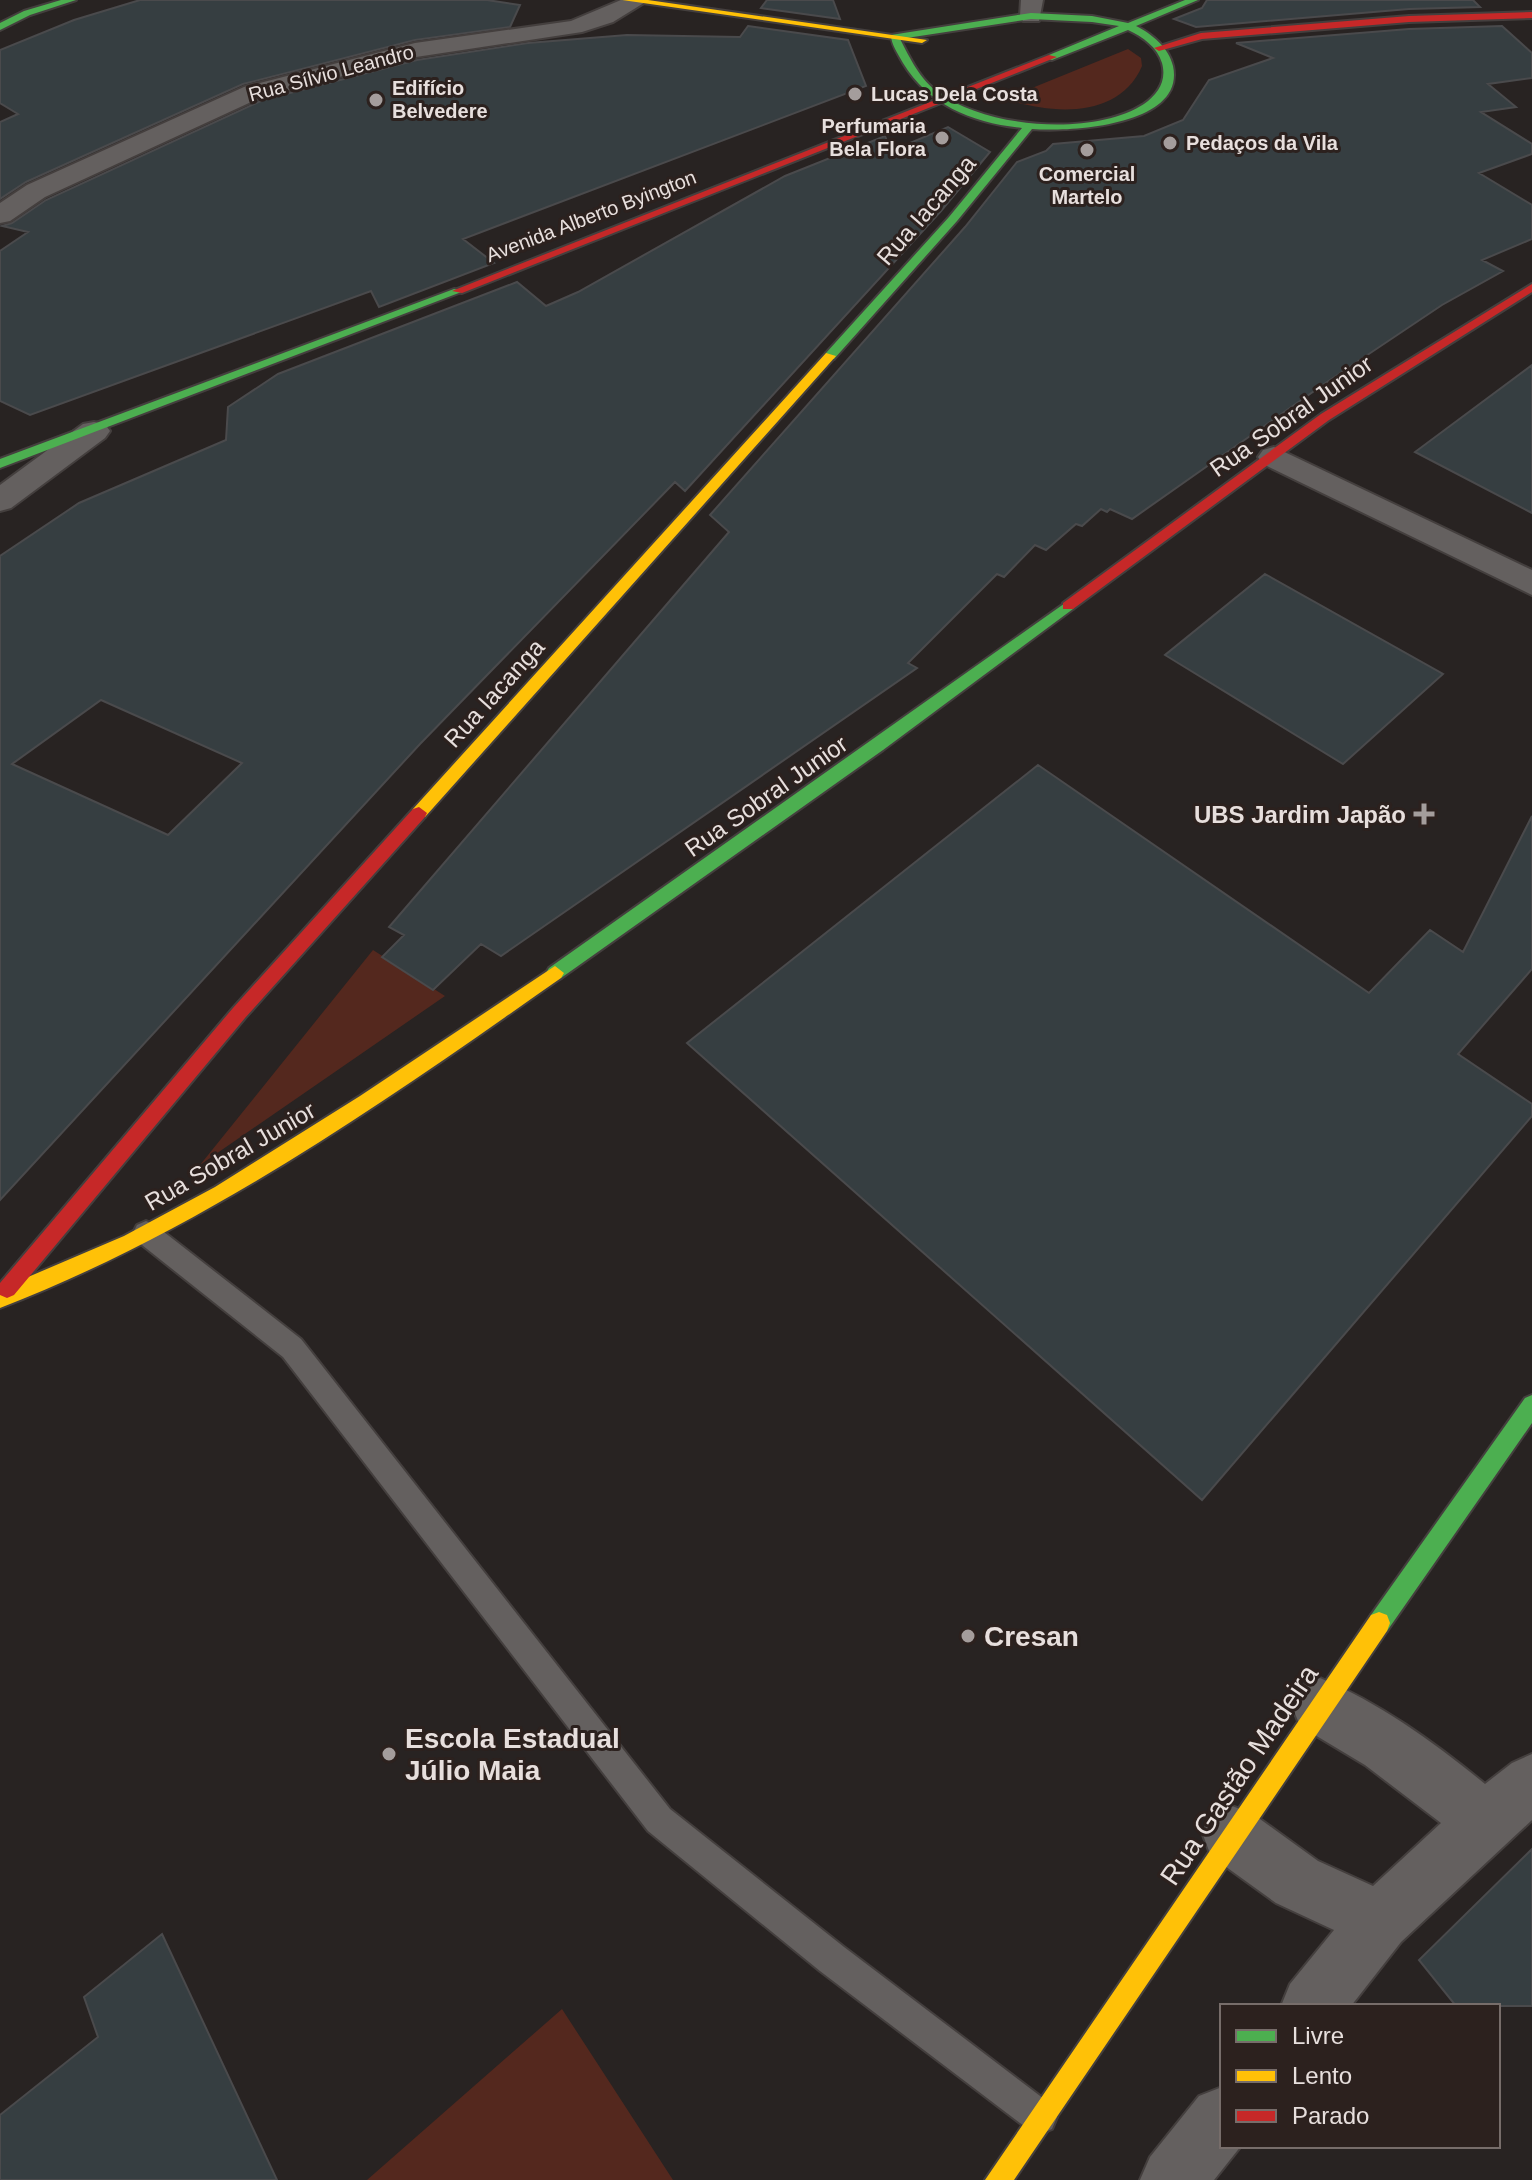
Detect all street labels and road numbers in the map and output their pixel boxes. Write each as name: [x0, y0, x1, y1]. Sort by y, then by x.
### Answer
street label: Rua Sílvio Leandro: [246, 40, 416, 106]
street label: Rua Iacanga: [871, 149, 981, 270]
street label: Avenida Alberto Byington: [483, 166, 699, 266]
street label: Rua Sobral Junior: [1205, 350, 1377, 482]
street label: Rua Iacanga: [438, 633, 550, 753]
street label: Rua Sobral Junior: [680, 730, 852, 862]
street label: Rua Sobral Junior: [140, 1096, 320, 1216]
street label: Rua Gastão Madeira: [1154, 1659, 1324, 1891]

